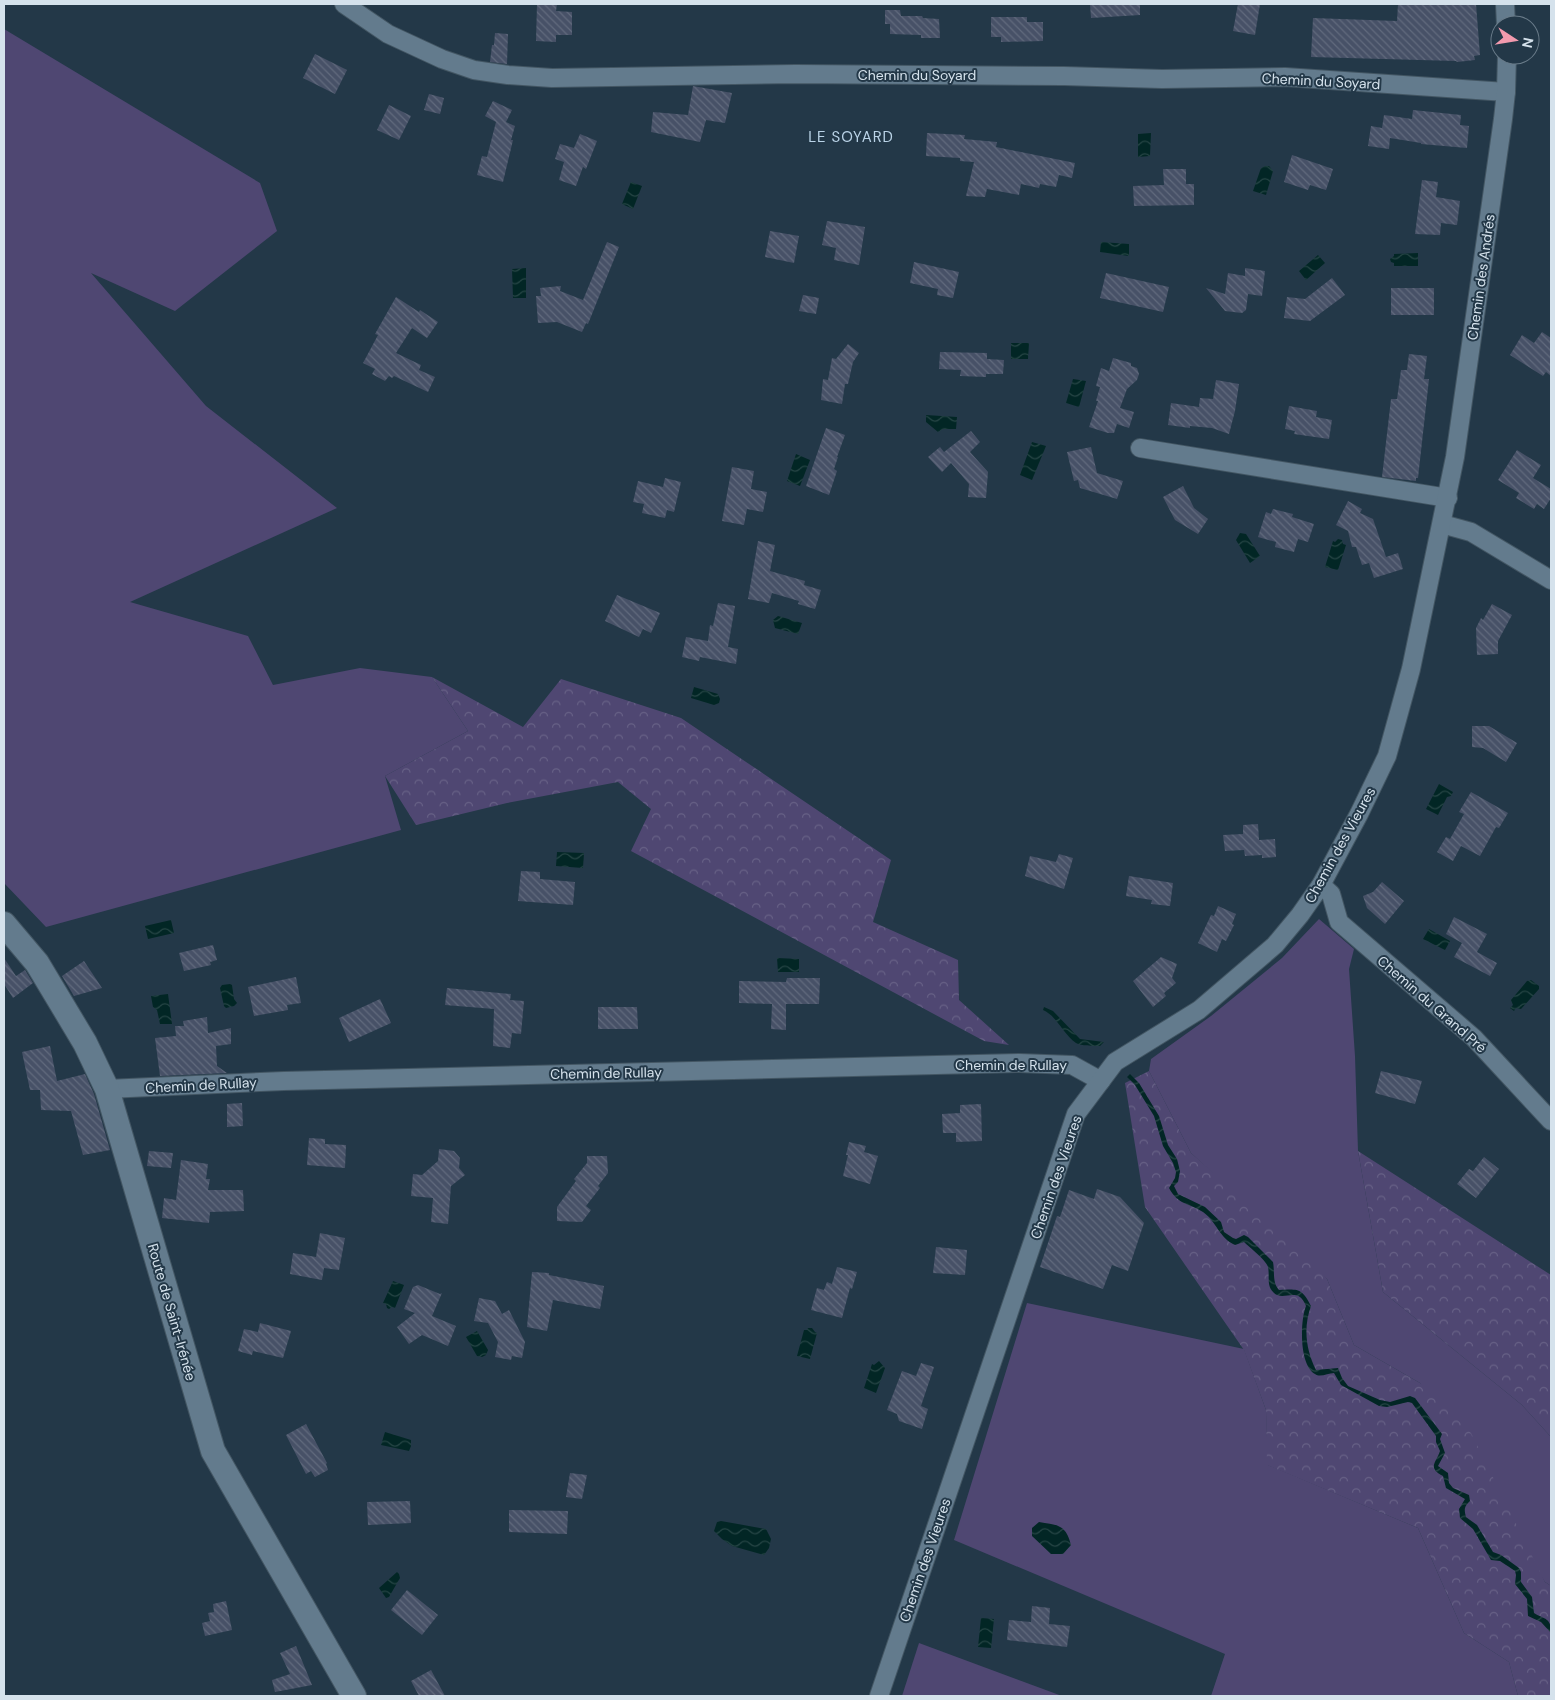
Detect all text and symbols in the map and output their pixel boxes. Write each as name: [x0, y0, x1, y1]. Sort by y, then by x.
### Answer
north arrow: [1490, 15, 1540, 65]
text: N: [1518, 36, 1538, 50]
street label: Chemin du Soyard: [858, 66, 976, 84]
street label: Chemin du Soyard: [1261, 69, 1381, 93]
district label: LE SOYARD: [808, 127, 894, 147]
street label: Chemin des Andrés: [1463, 213, 1499, 341]
street label: Chemin des Vieures: [1301, 784, 1379, 906]
street label: Chemin du Grand Pré: [1374, 952, 1490, 1056]
street label: Chemin de Rullay: [955, 1056, 1067, 1074]
street label: Chemin de Rullay: [550, 1063, 662, 1083]
street label: Chemin de Rullay: [145, 1073, 258, 1097]
street label: Chemin des Vieures: [1026, 1113, 1086, 1241]
street label: Route de Saint-Irénée: [144, 1241, 200, 1383]
street label: Chemin des Vieures: [895, 1496, 955, 1624]

